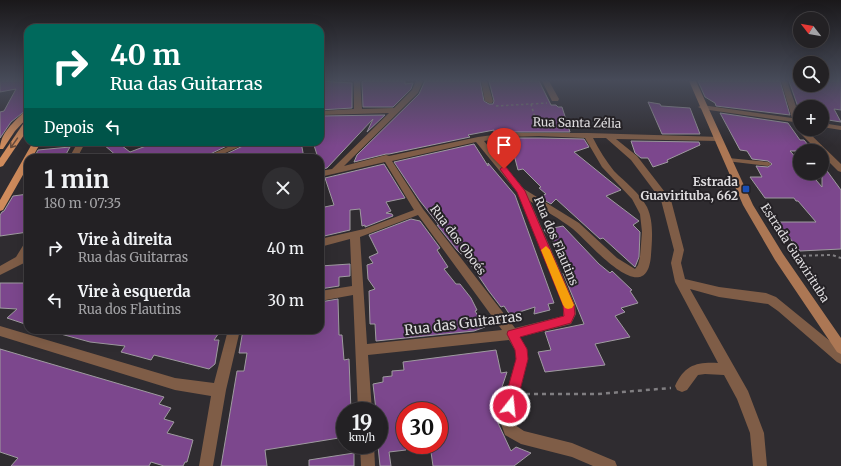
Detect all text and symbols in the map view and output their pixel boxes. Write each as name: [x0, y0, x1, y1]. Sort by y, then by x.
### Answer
north arrow: [793, 12, 829, 48]
map controls: [793, 12, 829, 180]
text: 40 m: [110, 37, 181, 73]
icon: right: [44, 40, 96, 92]
button: search: [793, 56, 829, 92]
text: Rua das Guitarras: [110, 72, 263, 95]
button: +: [793, 100, 829, 136]
street label: Rua Santa Zélia: [533, 114, 622, 131]
icon: left: [102, 116, 124, 138]
text: Depois: [44, 118, 94, 137]
pin: [487, 128, 521, 169]
icon: arrive: [493, 134, 515, 156]
one-way arrow: [10, 137, 18, 148]
button: −: [793, 144, 829, 180]
text: 1 min: [44, 164, 109, 195]
button: close: [262, 167, 304, 209]
place label: Estrada Guavirituba, 662: [640, 174, 738, 203]
marker: Estrada Guavirituba, 662: [741, 184, 751, 194]
street label: Rua dos Flautins: [531, 194, 582, 288]
text: 180 m · 07:35: [44, 195, 121, 212]
street label: Estrada Guavirituba: [758, 200, 833, 305]
street label: Rua dos Oboés: [427, 202, 490, 278]
text: Vire à direita: [78, 230, 172, 249]
icon: right: [44, 237, 66, 259]
text: 40 m: [267, 239, 304, 258]
text: Rua das Guitarras: [78, 249, 188, 266]
text: Vire à esquerda: [78, 282, 191, 301]
icon: left: [44, 289, 66, 311]
text: 30 m: [267, 291, 304, 310]
text: Rua dos Flautins: [78, 301, 181, 318]
street label: Rua das Guitarras: [403, 307, 523, 339]
position arrow: [489, 385, 531, 427]
speed limit sign: 30: [396, 402, 448, 454]
text: 19: [352, 410, 372, 435]
text: km/h: [349, 431, 375, 444]

